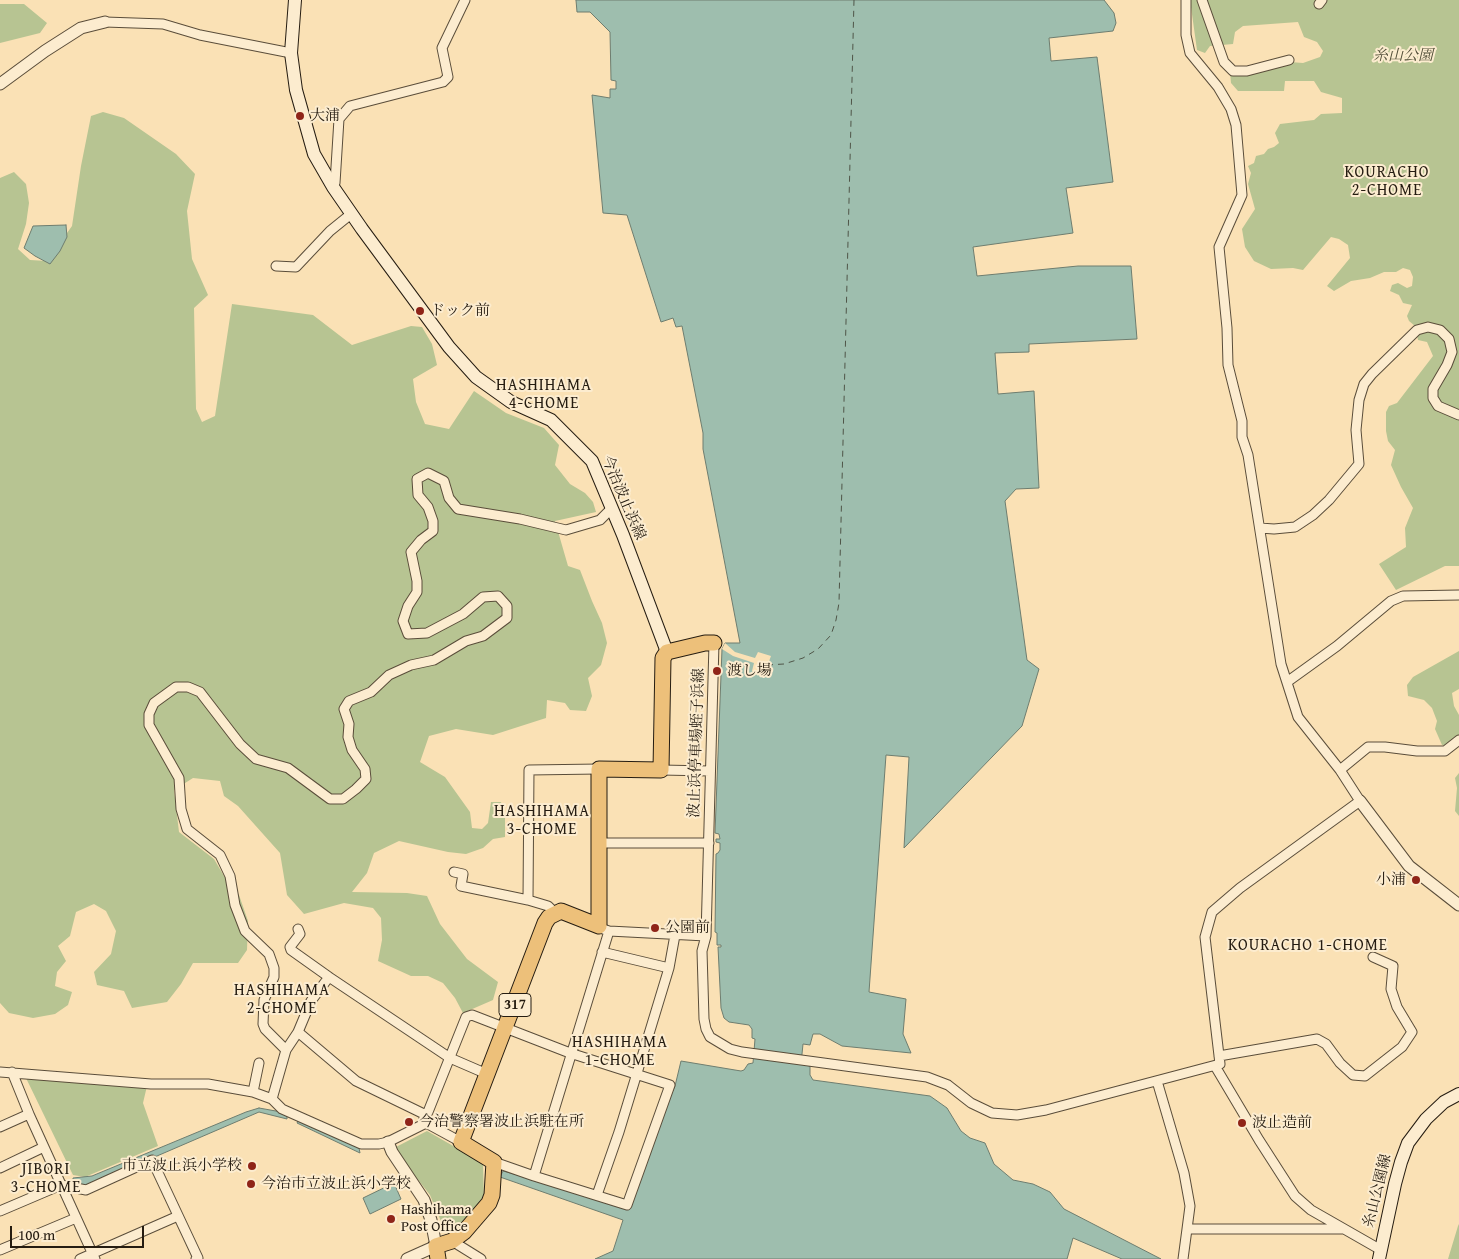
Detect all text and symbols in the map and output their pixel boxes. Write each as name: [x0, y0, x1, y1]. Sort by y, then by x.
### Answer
park label: 糸山公園: [1373, 47, 1433, 65]
place label: 大浦: [310, 107, 340, 125]
marker: 大浦: [294, 110, 306, 122]
district label: KOURACHO 2-CHOME: [1344, 163, 1430, 201]
place label: ドック前: [430, 302, 490, 320]
marker: ドック前: [414, 305, 426, 317]
district label: HASHIHAMA 4-CHOME: [495, 376, 593, 414]
street label: 今治波止浜線: [597, 453, 649, 543]
place label: 渡し場: [727, 662, 772, 680]
marker: 渡し場: [711, 665, 723, 677]
street label: 波止浜停車場蛭子浜線: [685, 668, 709, 818]
district label: HASHIHAMA 3-CHOME: [493, 802, 591, 840]
place label: 小浦: [1376, 871, 1406, 889]
marker: 小浦: [1410, 874, 1422, 886]
place label: 公園前: [665, 919, 710, 937]
marker: 公園前: [649, 922, 661, 934]
district label: KOURACHO 1-CHOME: [1226, 936, 1390, 956]
district label: HASHIHAMA 2-CHOME: [233, 981, 331, 1019]
road number: 317: [499, 994, 531, 1016]
district label: HASHIHAMA 1-CHOME: [571, 1033, 669, 1071]
place label: 今治警察署波止浜駐在所: [419, 1113, 584, 1131]
place label: 波止造前: [1252, 1114, 1312, 1132]
marker: 今治警察署波止浜駐在所: [403, 1116, 415, 1128]
marker: 波止造前: [1236, 1117, 1248, 1129]
street label: 糸山公園線: [1360, 1152, 1396, 1230]
place label: 市立波止浜小学校: [122, 1157, 242, 1175]
district label: JIBORI 3-CHOME: [10, 1160, 82, 1198]
marker: 市立波止浜小学校: [246, 1160, 258, 1172]
place label: 今治市立波止浜小学校: [261, 1175, 411, 1193]
marker: 今治市立波止浜小学校: [245, 1178, 257, 1190]
place label: Hashihama Post Office: [401, 1201, 471, 1236]
marker: Hashihama Post Office: [385, 1213, 397, 1225]
scale bar: [12, 1216, 146, 1248]
text: 100 m: [18, 1224, 55, 1245]

